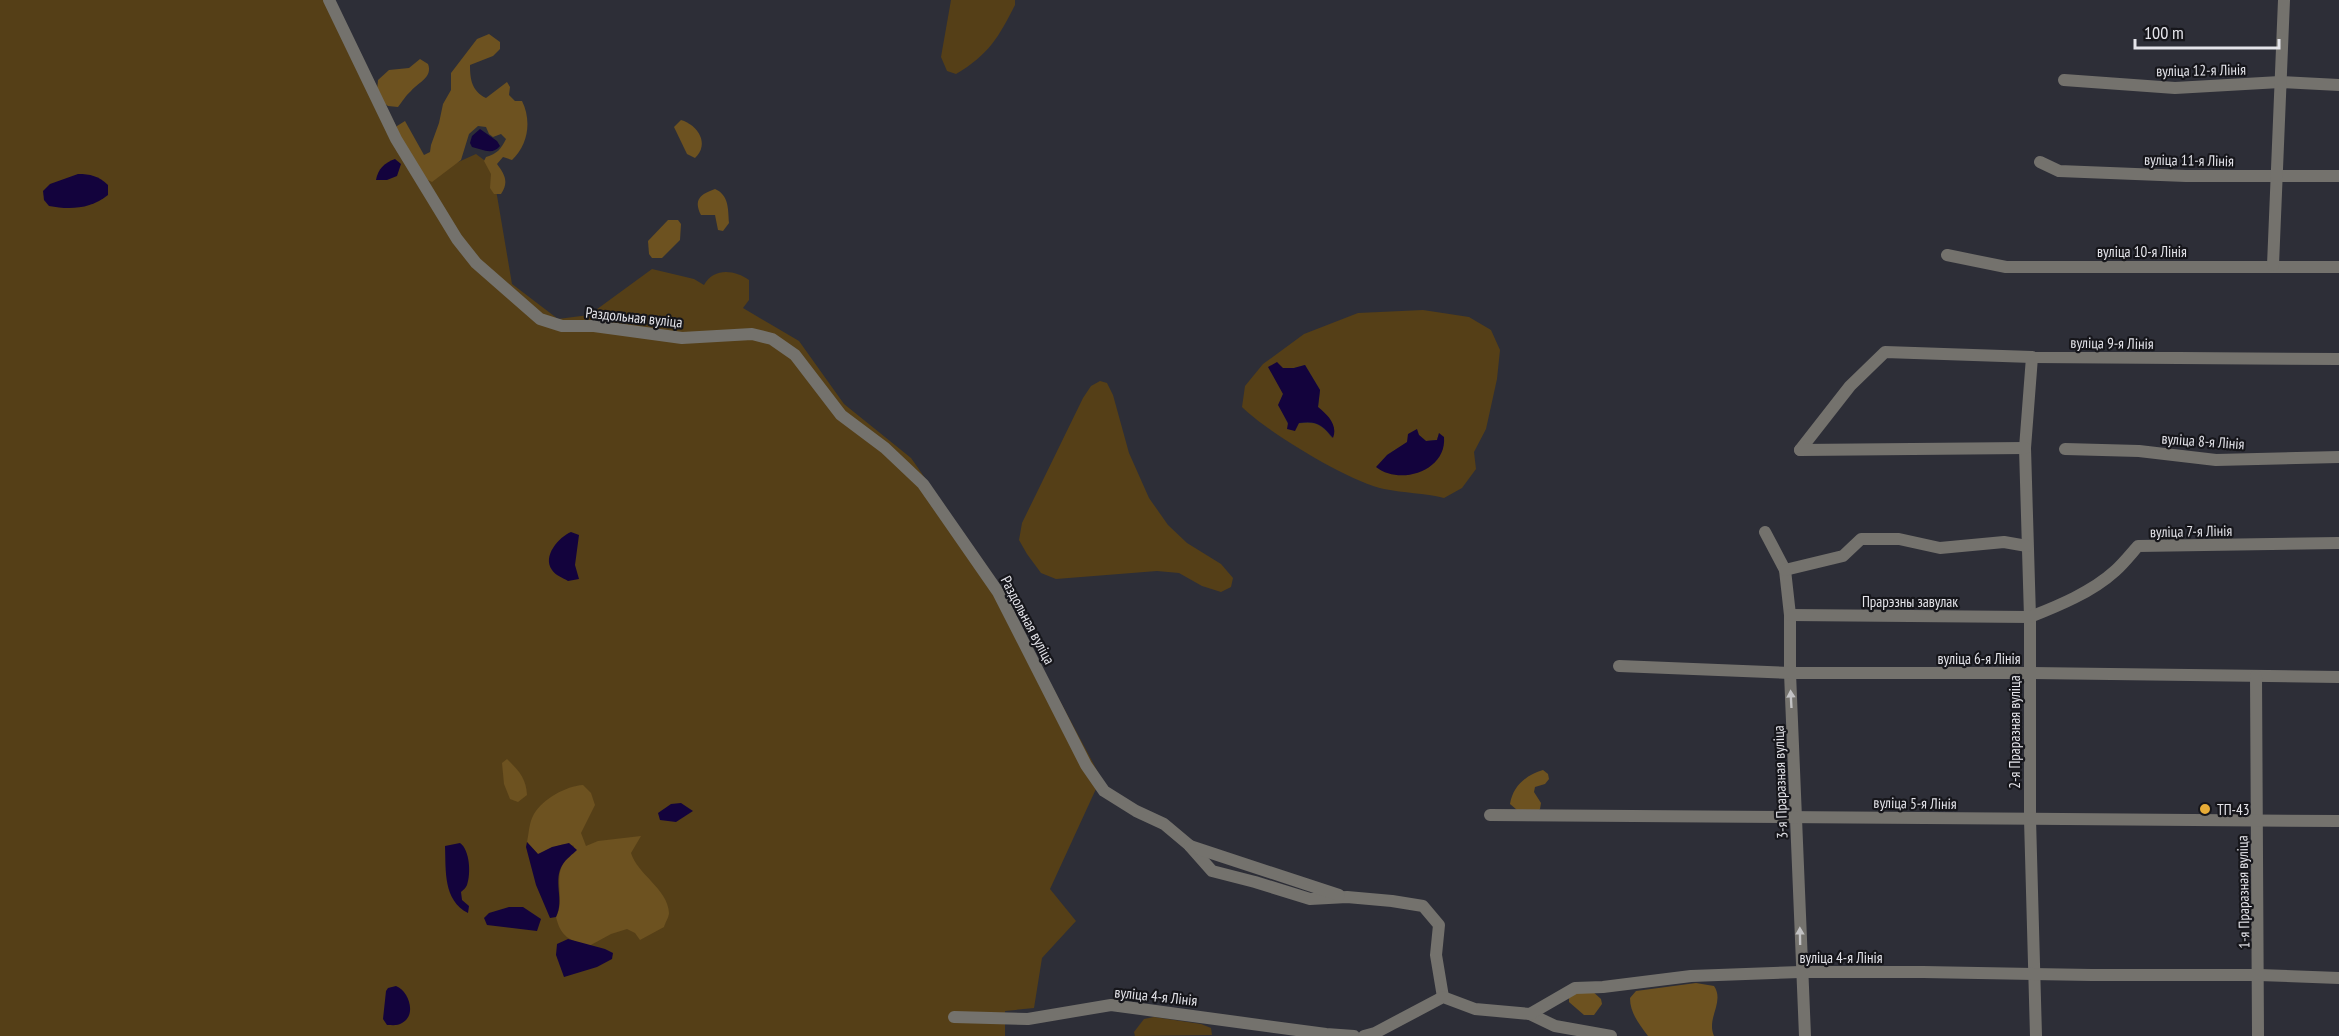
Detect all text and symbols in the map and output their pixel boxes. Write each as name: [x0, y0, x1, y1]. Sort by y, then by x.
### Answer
scale bar: [2135, 12, 2279, 50]
text: 100 m: [2144, 21, 2184, 44]
street label: вуліца 12-я Лінія: [2156, 60, 2246, 80]
street label: вуліца 11-я Лінія: [2144, 150, 2234, 170]
street label: вуліца 10-я Лінія: [2097, 242, 2187, 261]
street label: Раздольная вуліца: [585, 302, 683, 332]
street label: вуліца 9-я Лінія: [2070, 333, 2154, 353]
street label: вуліца 8-я Лінія: [2161, 429, 2245, 453]
street label: вуліца 7-я Лінія: [2150, 521, 2233, 541]
street label: Раздольная вуліца: [997, 573, 1059, 667]
street label: Прарэзны завулак: [1862, 592, 1958, 611]
street label: вуліца 6-я Лінія: [1937, 649, 2021, 668]
street label: 2-я Праразная вуліца: [2005, 675, 2024, 789]
one-way arrow: [1787, 689, 1796, 708]
street label: 3-я Праразная вуліца: [1769, 725, 1791, 839]
street label: вуліца 5-я Лінія: [1873, 793, 1957, 813]
place label: ТП-43: [2217, 800, 2249, 819]
marker: ТП-43: [2198, 802, 2212, 816]
street label: 1-я Праразная вуліца: [2233, 835, 2253, 949]
one-way arrow: [1795, 926, 1804, 945]
street label: вуліца 4-я Лінія: [1799, 948, 1883, 967]
street label: вуліца 4-я Лінія: [1114, 982, 1199, 1010]

